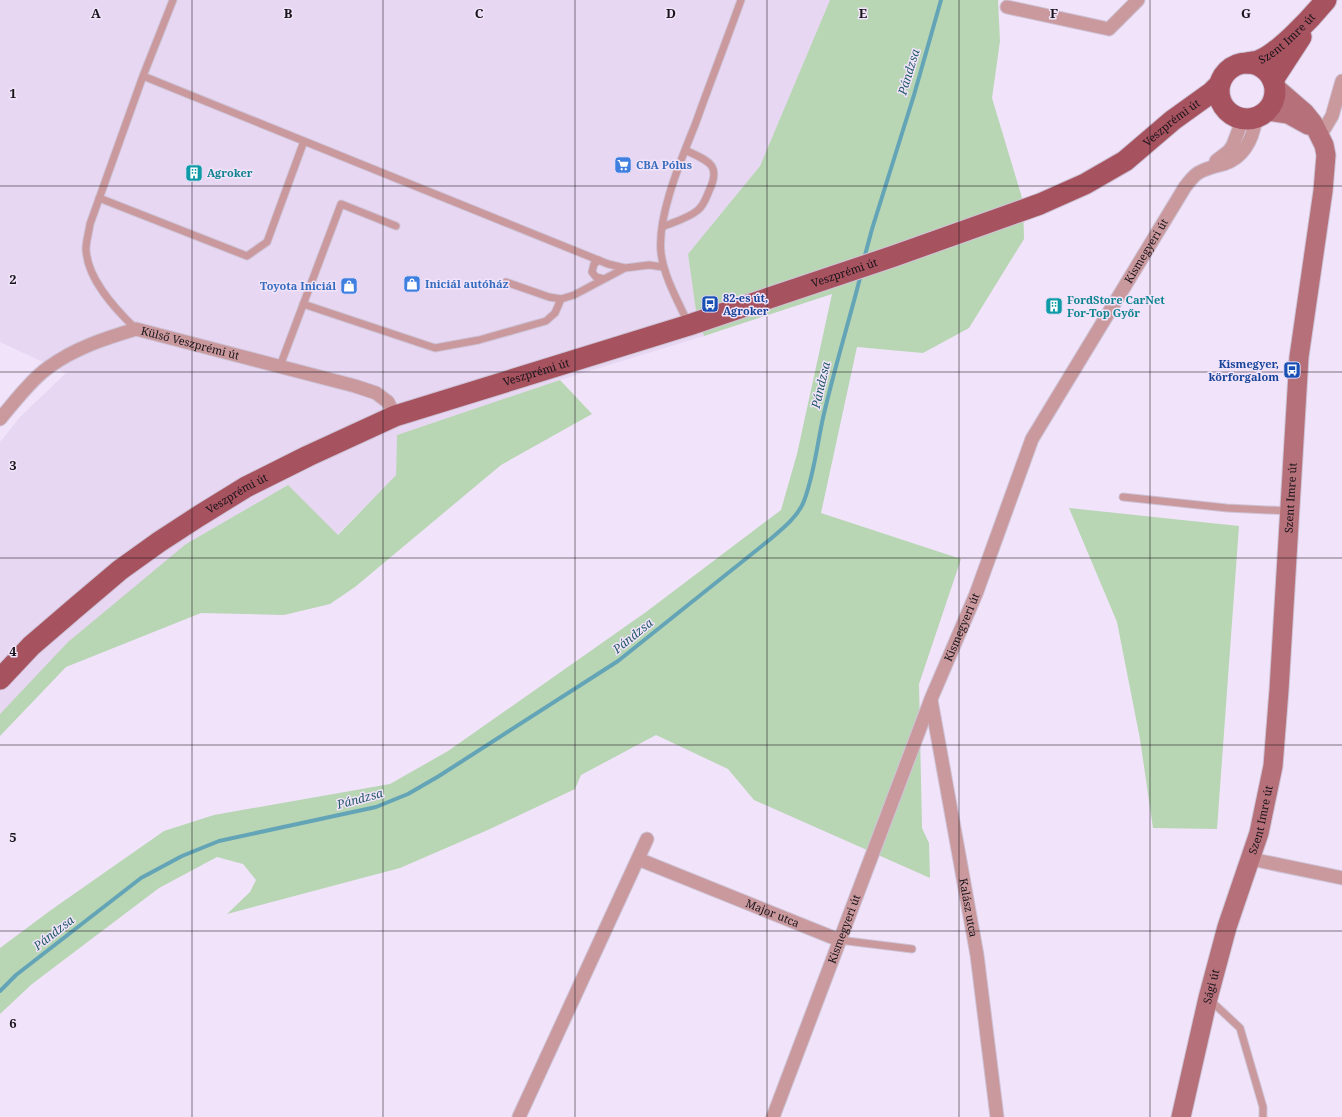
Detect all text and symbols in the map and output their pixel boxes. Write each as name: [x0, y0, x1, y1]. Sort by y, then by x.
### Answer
text: A: [91, 4, 101, 22]
text: B: [284, 4, 293, 22]
text: C: [475, 4, 484, 22]
text: D: [666, 4, 676, 22]
text: E: [859, 4, 868, 22]
text: F: [1050, 4, 1058, 22]
text: G: [1241, 4, 1251, 22]
street label: Szent Imre út: [1256, 9, 1318, 67]
water label: Pándzsa: [893, 47, 924, 98]
text: 1: [9, 84, 17, 102]
street label: Veszprémi út: [1139, 95, 1203, 150]
supermarket icon: CBA Pólus: [613, 155, 633, 175]
place label: CBA Pólus: [636, 157, 692, 172]
building icon: Agroker: [184, 163, 204, 183]
place label: Agroker: [207, 165, 253, 180]
street label: Kismegyeri út: [1120, 215, 1171, 286]
street label: Veszprémi út: [809, 254, 879, 290]
text: 2: [9, 270, 17, 288]
shop icon: Iniciál autóház: [402, 274, 422, 294]
shop icon: Toyota Iniciál: [339, 276, 359, 296]
place label: Iniciál autóház: [425, 276, 509, 291]
place label: Toyota Iniciál: [260, 278, 336, 293]
place label: 82-es út, Agroker: [723, 290, 769, 318]
place label: FordStore CarNet For-Top Győr: [1067, 292, 1165, 320]
bus stop icon: 82-es út, Agroker: [700, 294, 720, 314]
building icon: FordStore CarNet For-Top Győr: [1044, 296, 1064, 316]
street label: Külső Veszprémi út: [140, 323, 241, 363]
street label: Veszprémi út: [501, 354, 571, 389]
place label: Kismegyer, körforgalom: [1208, 356, 1279, 384]
water label: Pándzsa: [807, 360, 834, 411]
bus stop icon: Kismegyer, körforgalom: [1282, 360, 1302, 380]
text: 3: [9, 456, 17, 474]
street label: Szent Imre út: [1280, 462, 1300, 534]
street label: Veszprémi út: [203, 469, 270, 517]
street label: Kismegyeri út: [940, 590, 983, 663]
water label: Pándzsa: [608, 614, 656, 658]
text: 4: [9, 642, 17, 660]
water label: Pándzsa: [334, 784, 385, 813]
street label: Szent Imre út: [1244, 784, 1276, 856]
text: 5: [9, 828, 17, 846]
street label: Kalász utca: [956, 877, 982, 938]
street label: Kismegyeri út: [824, 892, 864, 966]
street label: Major utca: [744, 895, 802, 930]
water label: Pándzsa: [29, 911, 78, 954]
street label: Sági út: [1199, 967, 1222, 1005]
text: 6: [9, 1014, 17, 1032]

